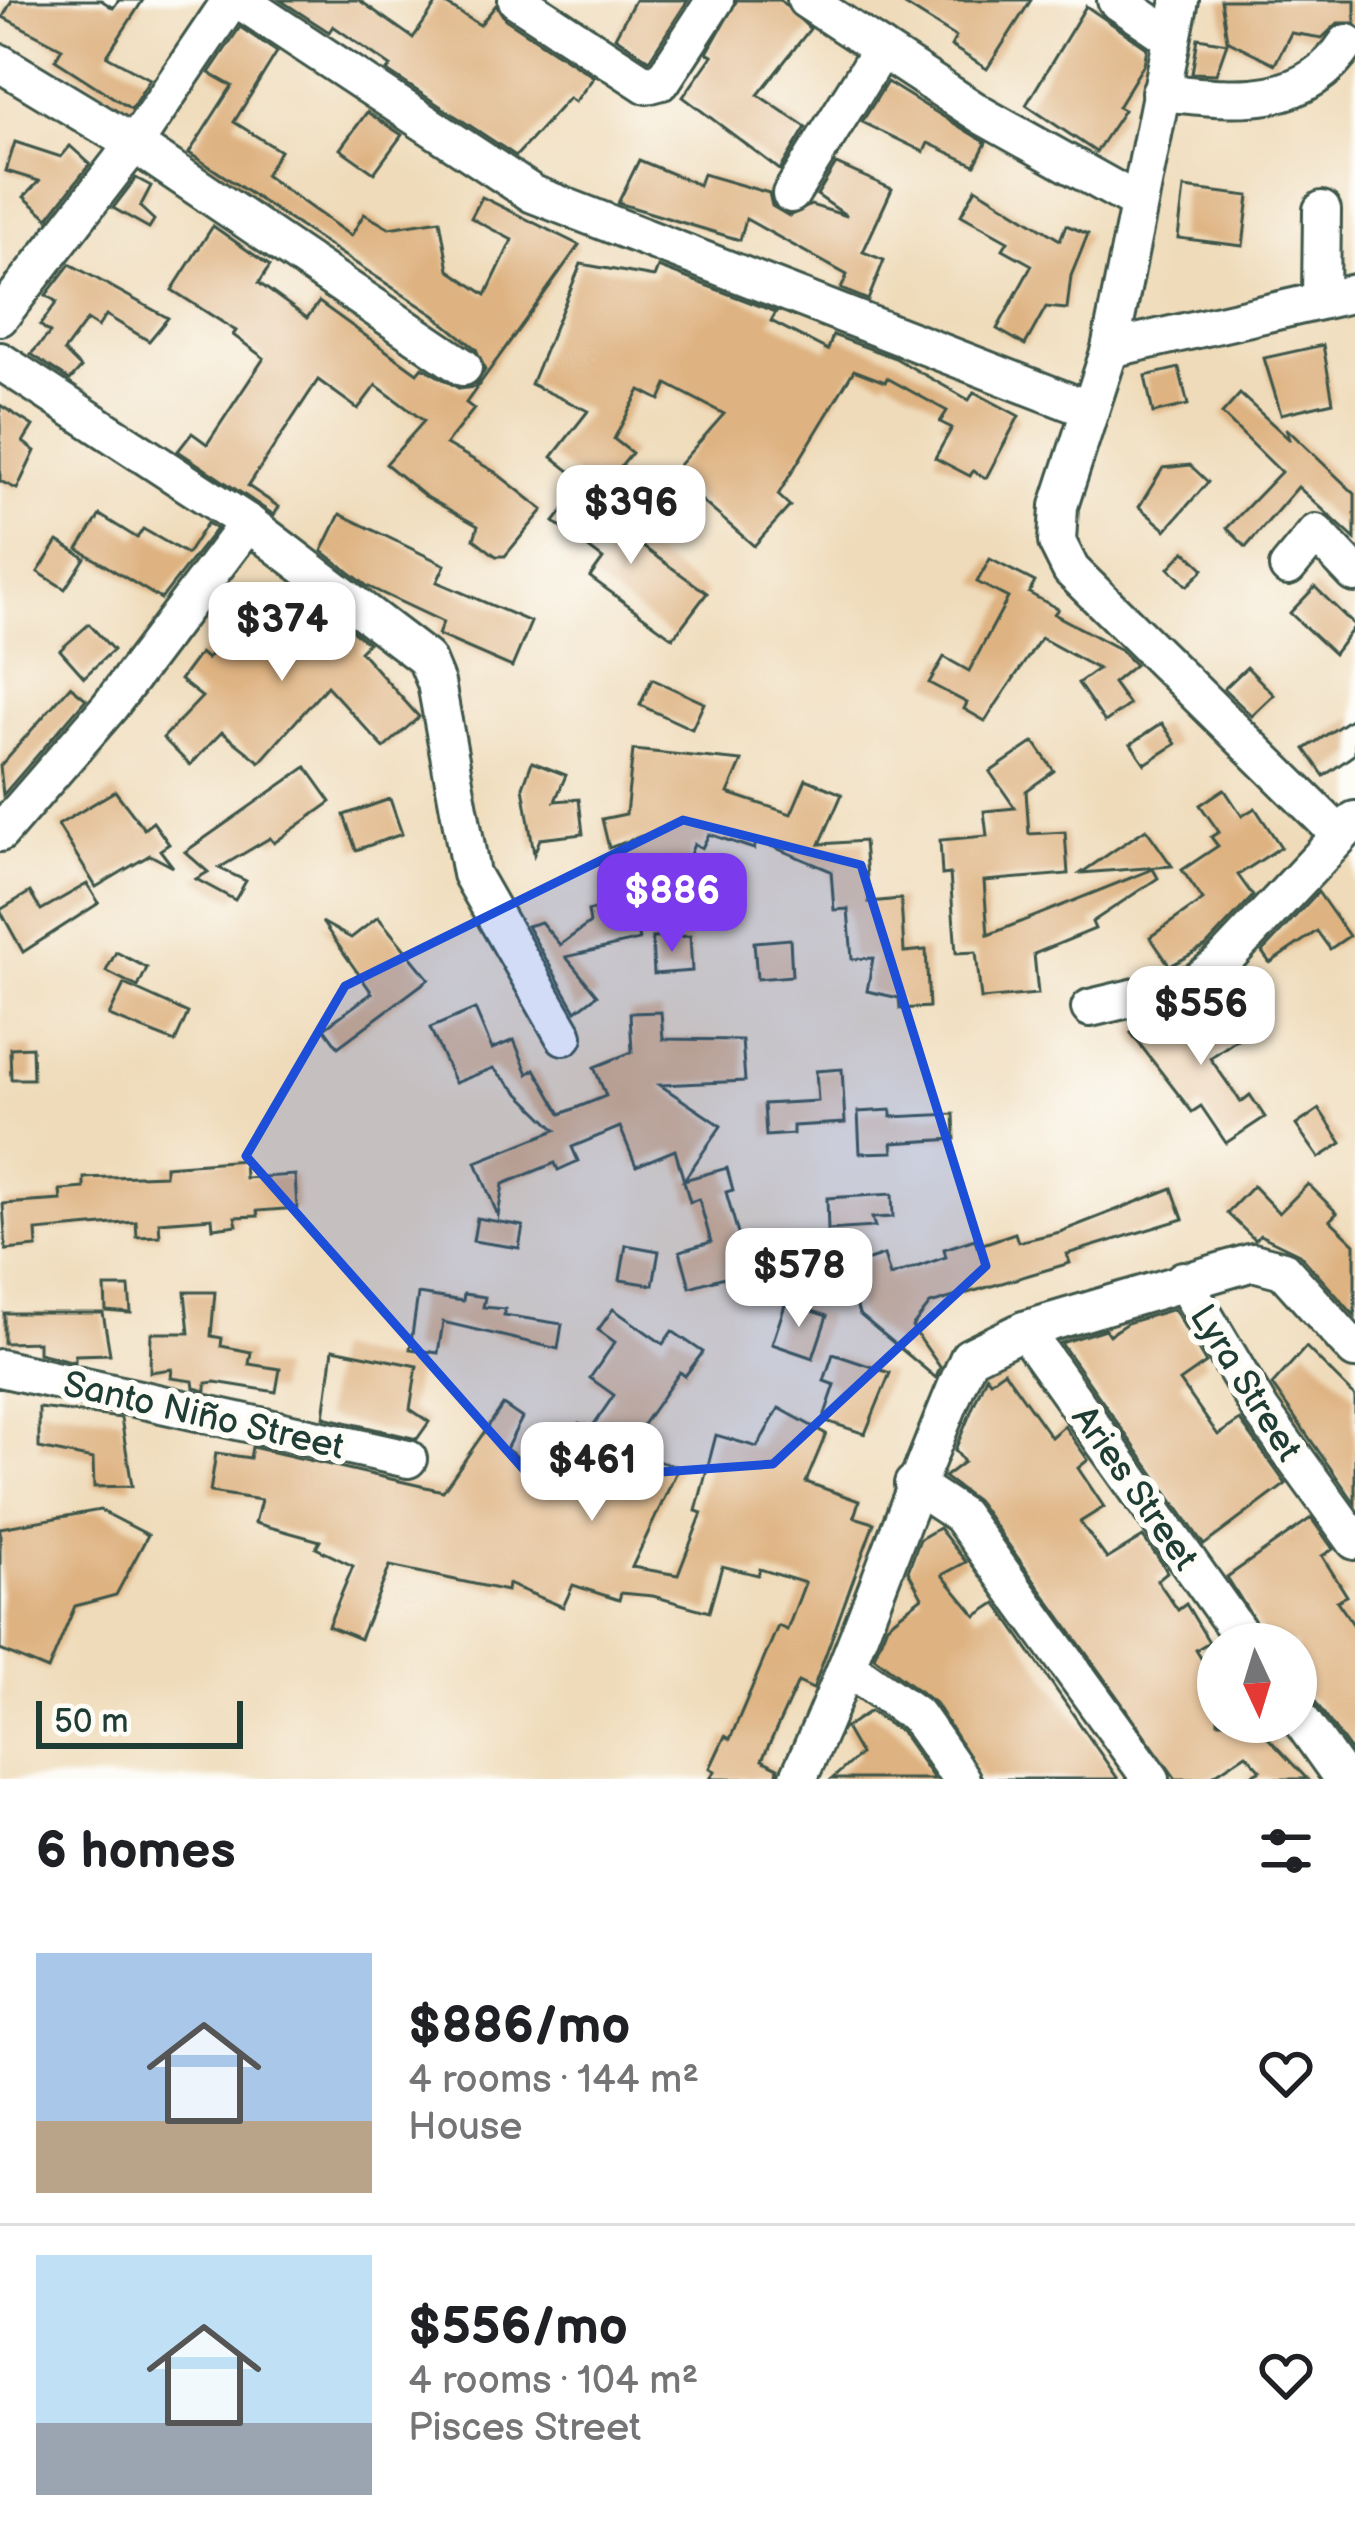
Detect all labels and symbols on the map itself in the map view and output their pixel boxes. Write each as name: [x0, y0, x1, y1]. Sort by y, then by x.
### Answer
pin: $396: [560, 465, 702, 567]
pin: $374: [211, 582, 353, 684]
pin: $886: [601, 853, 743, 955]
pin: $556: [1130, 966, 1272, 1068]
pin: $578: [728, 1228, 870, 1330]
street label: Lyra Street: [1180, 1297, 1310, 1469]
street label: Santo Niño Street: [59, 1363, 348, 1470]
street label: Aries Street: [1062, 1398, 1206, 1579]
pin: $461: [521, 1422, 663, 1524]
north arrow: [1197, 1623, 1317, 1743]
scale bar: [36, 1695, 243, 1748]

